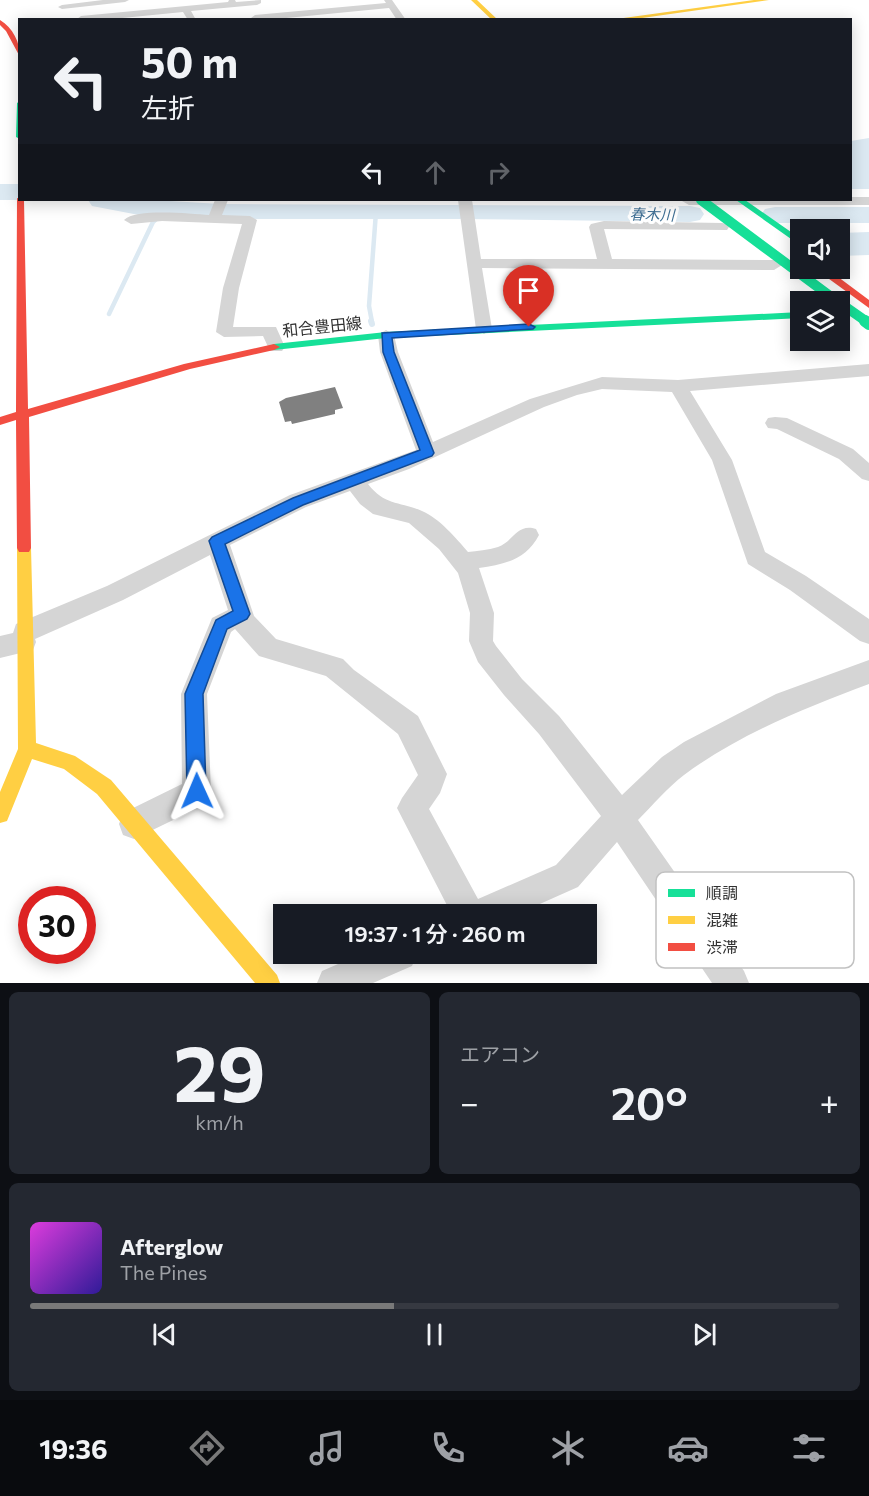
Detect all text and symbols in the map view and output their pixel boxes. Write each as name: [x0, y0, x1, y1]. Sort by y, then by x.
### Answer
text: 50 m: [141, 35, 238, 87]
icon: left: [42, 42, 120, 120]
text: 左折: [141, 91, 195, 124]
icon: left: [356, 156, 389, 189]
icon: ahead: [419, 156, 452, 189]
icon: right: [482, 156, 515, 189]
water label: 春木川: [629, 205, 677, 223]
map controls: [790, 219, 850, 351]
button: sound: [790, 219, 850, 279]
pin: [503, 265, 554, 327]
icon: arrive: [512, 274, 545, 307]
button: layers: [790, 291, 850, 351]
street label: 和合豊田線: [281, 312, 363, 340]
position arrow: [165, 759, 229, 823]
legend: [656, 872, 854, 968]
text: 順調: [706, 883, 738, 902]
speed limit sign: 30: [18, 886, 96, 964]
text: 混雑: [706, 910, 738, 929]
text: 19:37 · 1 分 · 260 m: [344, 920, 526, 947]
text: 渋滞: [706, 937, 738, 956]
text: 29: [173, 1023, 266, 1118]
text: エアコン: [460, 1042, 540, 1066]
text: 20°: [611, 1074, 688, 1129]
text: −: [460, 1081, 479, 1122]
text: +: [820, 1081, 839, 1122]
text: km/h: [195, 1110, 244, 1134]
text: Afterglow: [120, 1233, 223, 1260]
text: The Pines: [120, 1260, 207, 1284]
icon: previous: [148, 1318, 181, 1351]
icon: pause: [418, 1318, 451, 1351]
icon: next: [688, 1318, 721, 1351]
icon: directions: [186, 1427, 228, 1469]
icon: music: [306, 1427, 348, 1469]
icon: phone: [427, 1427, 469, 1469]
icon: climate: [547, 1427, 589, 1469]
icon: car: [667, 1427, 709, 1469]
icon: filters: [788, 1427, 830, 1469]
text: 19:36: [39, 1432, 108, 1465]

